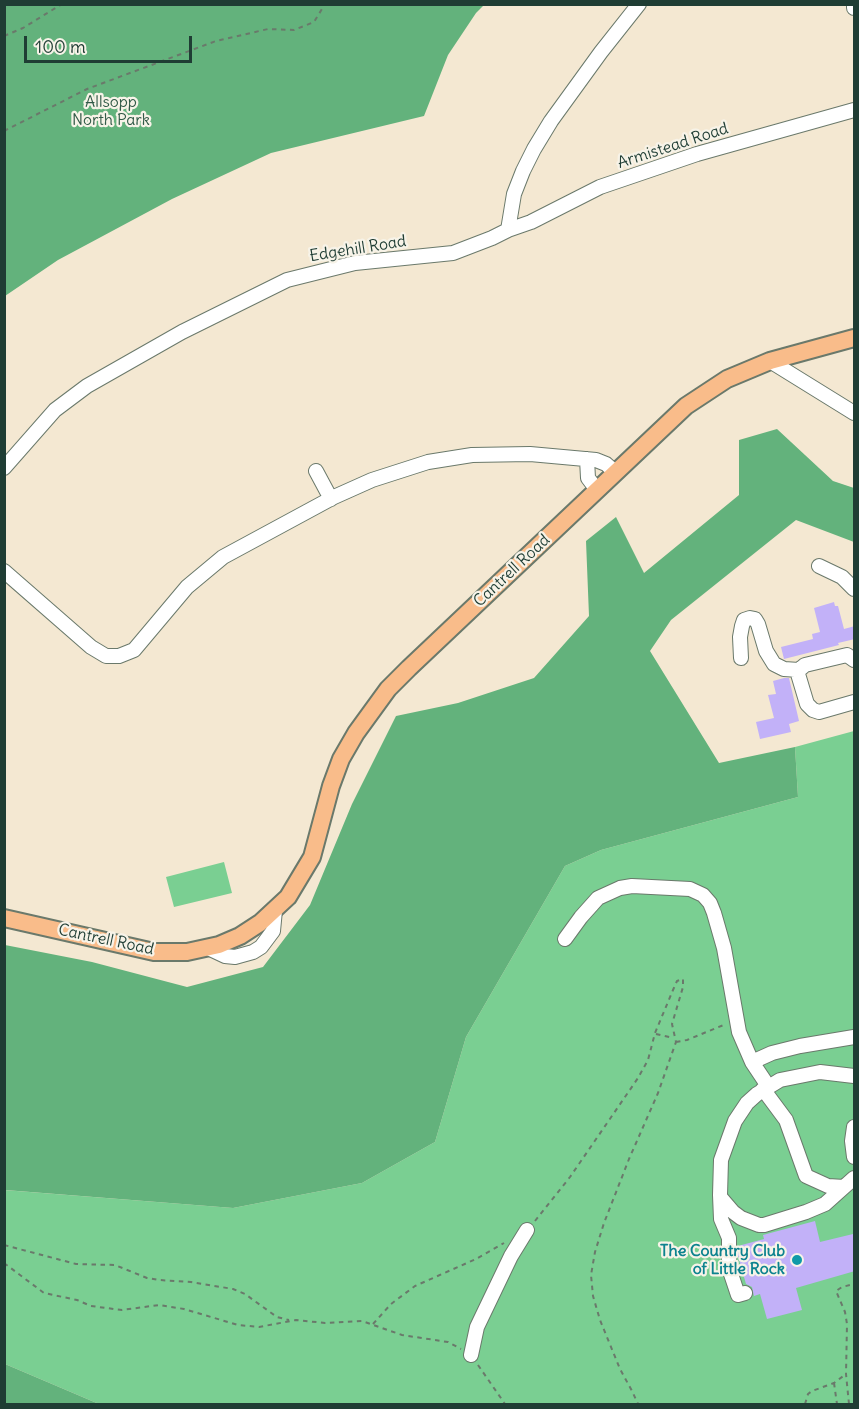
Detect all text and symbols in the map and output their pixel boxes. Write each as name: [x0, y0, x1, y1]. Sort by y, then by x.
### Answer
scale bar: [27, 24, 195, 62]
text: 100 m: [35, 35, 86, 58]
park label: Allsopp North Park: [72, 92, 150, 130]
street label: Armistead Road: [615, 119, 731, 173]
street label: Edgehill Road: [308, 232, 408, 266]
street label: Cantrell Road: [470, 531, 554, 611]
street label: Cantrell Road: [56, 921, 156, 959]
place label: The Country Club of Little Rock: [660, 1241, 785, 1279]
marker: The Country Club of Little Rock: [790, 1253, 804, 1267]

